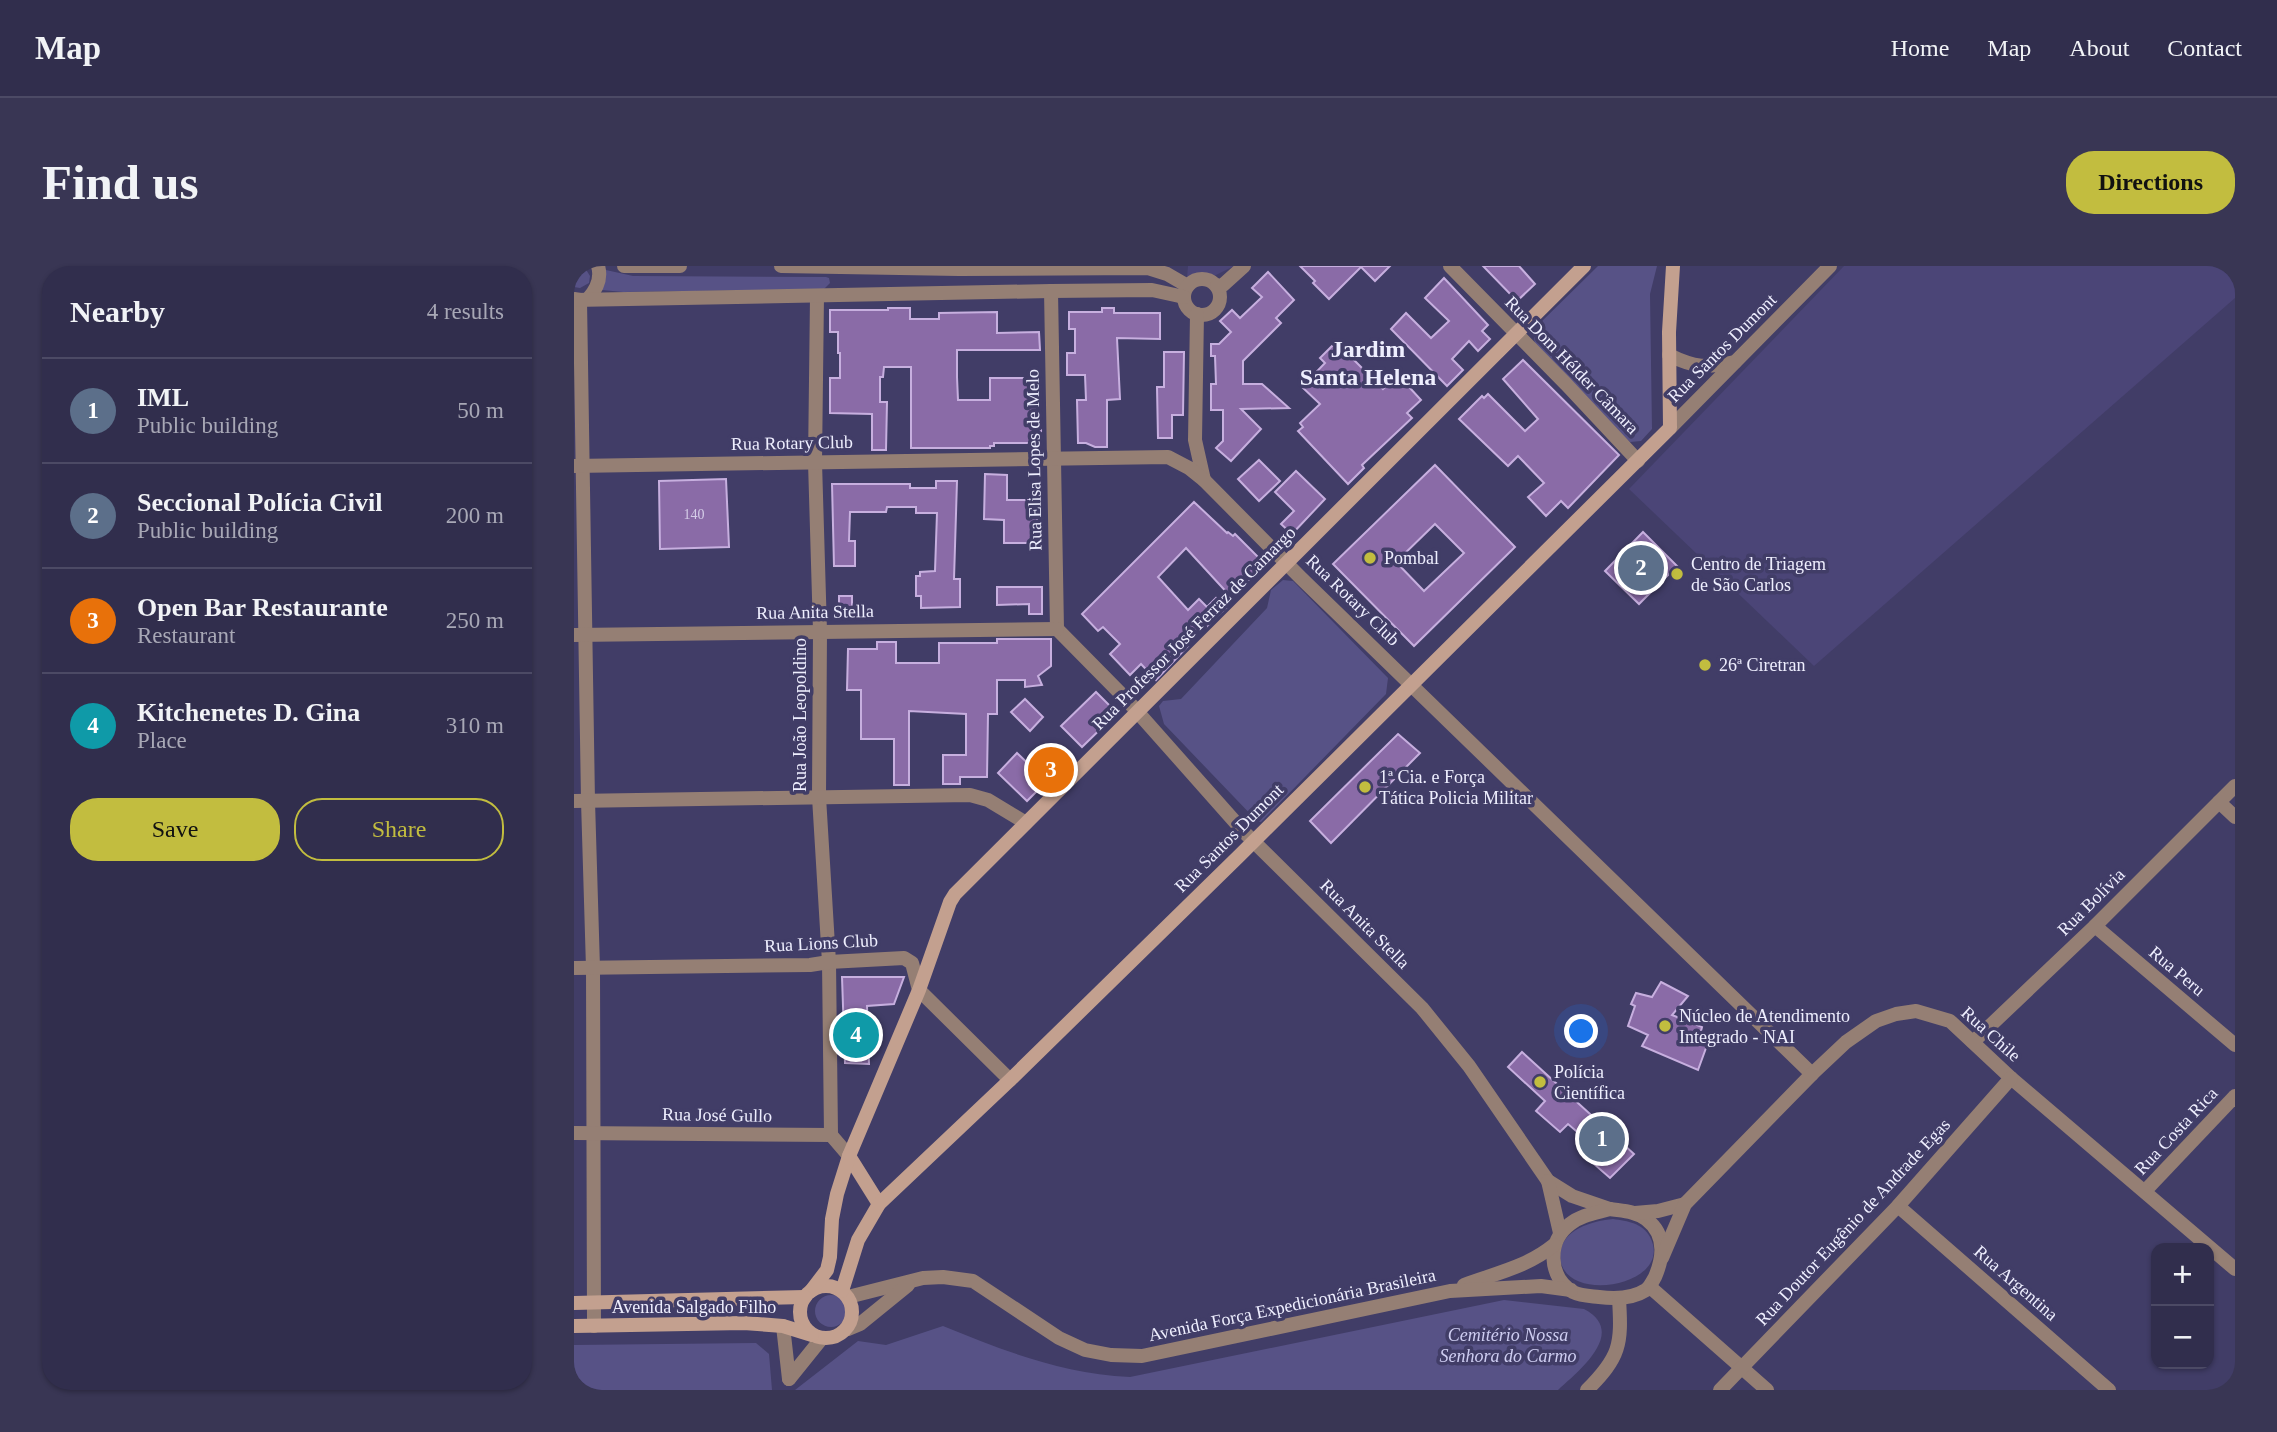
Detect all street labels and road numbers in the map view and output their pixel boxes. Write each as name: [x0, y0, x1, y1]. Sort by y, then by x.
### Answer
street label: Rua Santos Dumont: [1664, 290, 1780, 406]
street label: Rua Dom Hélder Câmara: [1501, 292, 1643, 438]
street label: Rua Elisa Lopes de Melo: [1022, 369, 1046, 551]
street label: Rua Rotary Club: [731, 432, 853, 454]
street label: Rua Professor José Ferraz de Camargo: [1088, 522, 1300, 734]
street label: Rua Rotary Club: [1302, 550, 1404, 650]
street label: Rua Anita Stella: [756, 601, 874, 623]
street label: Rua João Leopoldino: [790, 638, 810, 792]
street label: Rua Santos Dumont: [1171, 780, 1287, 896]
street label: Rua Bolívia: [2053, 864, 2129, 940]
street label: Rua Anita Stella: [1316, 875, 1414, 973]
street label: Rua Lions Club: [764, 930, 878, 956]
street label: Rua Peru: [2145, 942, 2209, 1000]
street label: Rua Chile: [1957, 1002, 2025, 1066]
street label: Rua Costa Rica: [2130, 1083, 2222, 1179]
street label: Rua José Gullo: [662, 1104, 772, 1126]
street label: Rua Doutor Eugênio de Andrade Egas: [1752, 1114, 1954, 1330]
street label: Rua Argentina: [1970, 1241, 2062, 1325]
street label: Avenida Força Expedicionária Brasileira: [1147, 1265, 1437, 1345]
street label: Avenida Salgado Filho: [612, 1297, 776, 1317]

